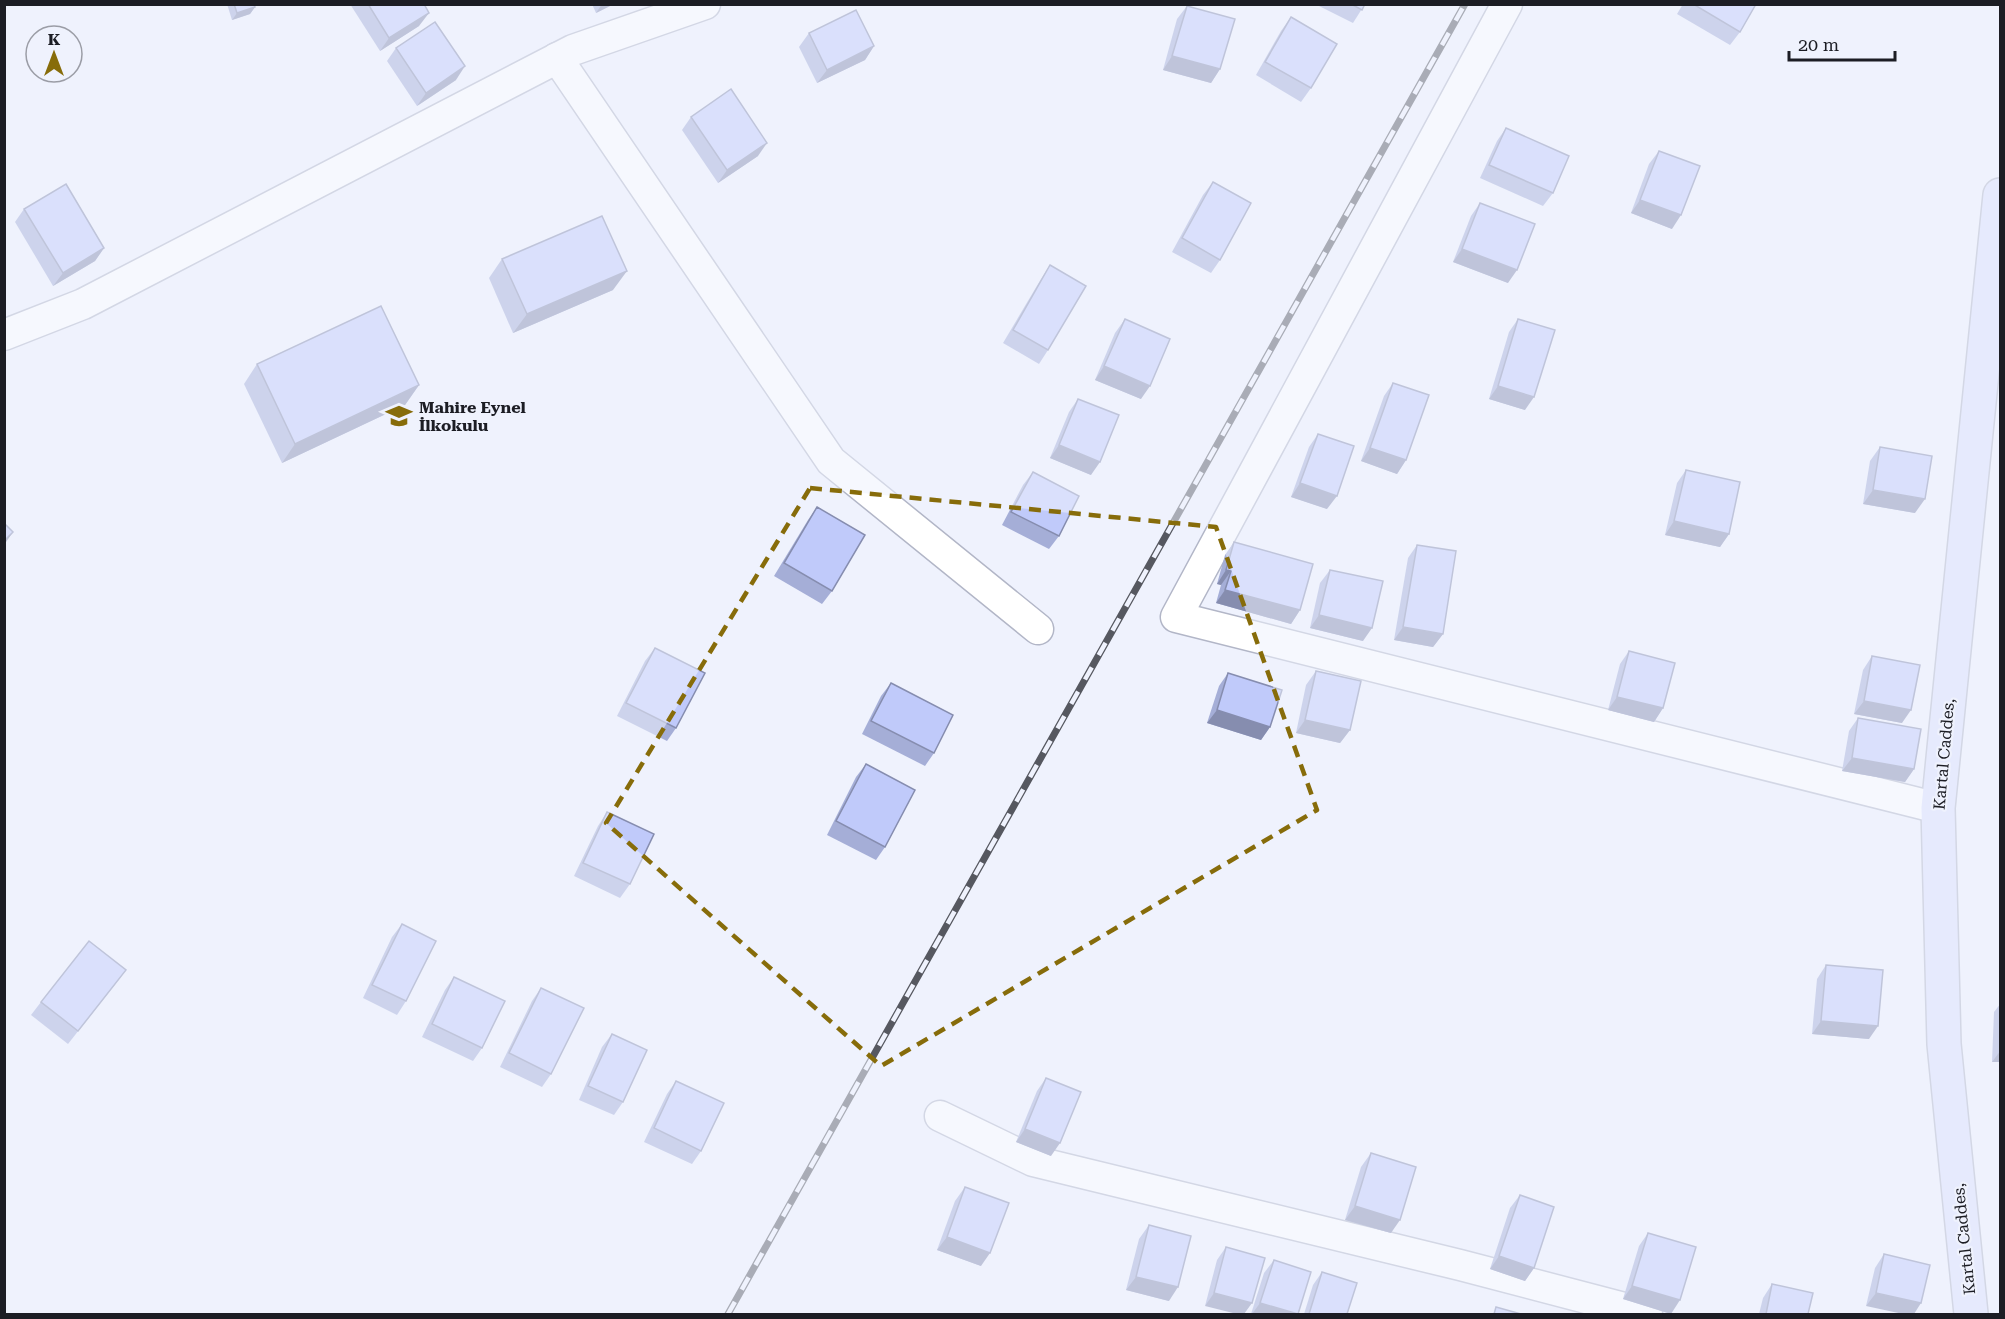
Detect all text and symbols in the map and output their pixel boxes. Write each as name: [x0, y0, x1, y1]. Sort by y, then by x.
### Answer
north arrow: [24, 24, 84, 84]
scale bar: [1789, 24, 1896, 62]
text: K: [48, 30, 61, 49]
text: 20 m: [1798, 34, 1839, 55]
place label: Mahire Eynel İlkokulu: [419, 398, 527, 435]
school or university icon: Mahire Eynel İlkokulu: [384, 401, 414, 431]
street label: Kartal Caddes,: [1930, 698, 1958, 810]
street label: Kartal Caddes,: [1949, 1182, 1979, 1296]

